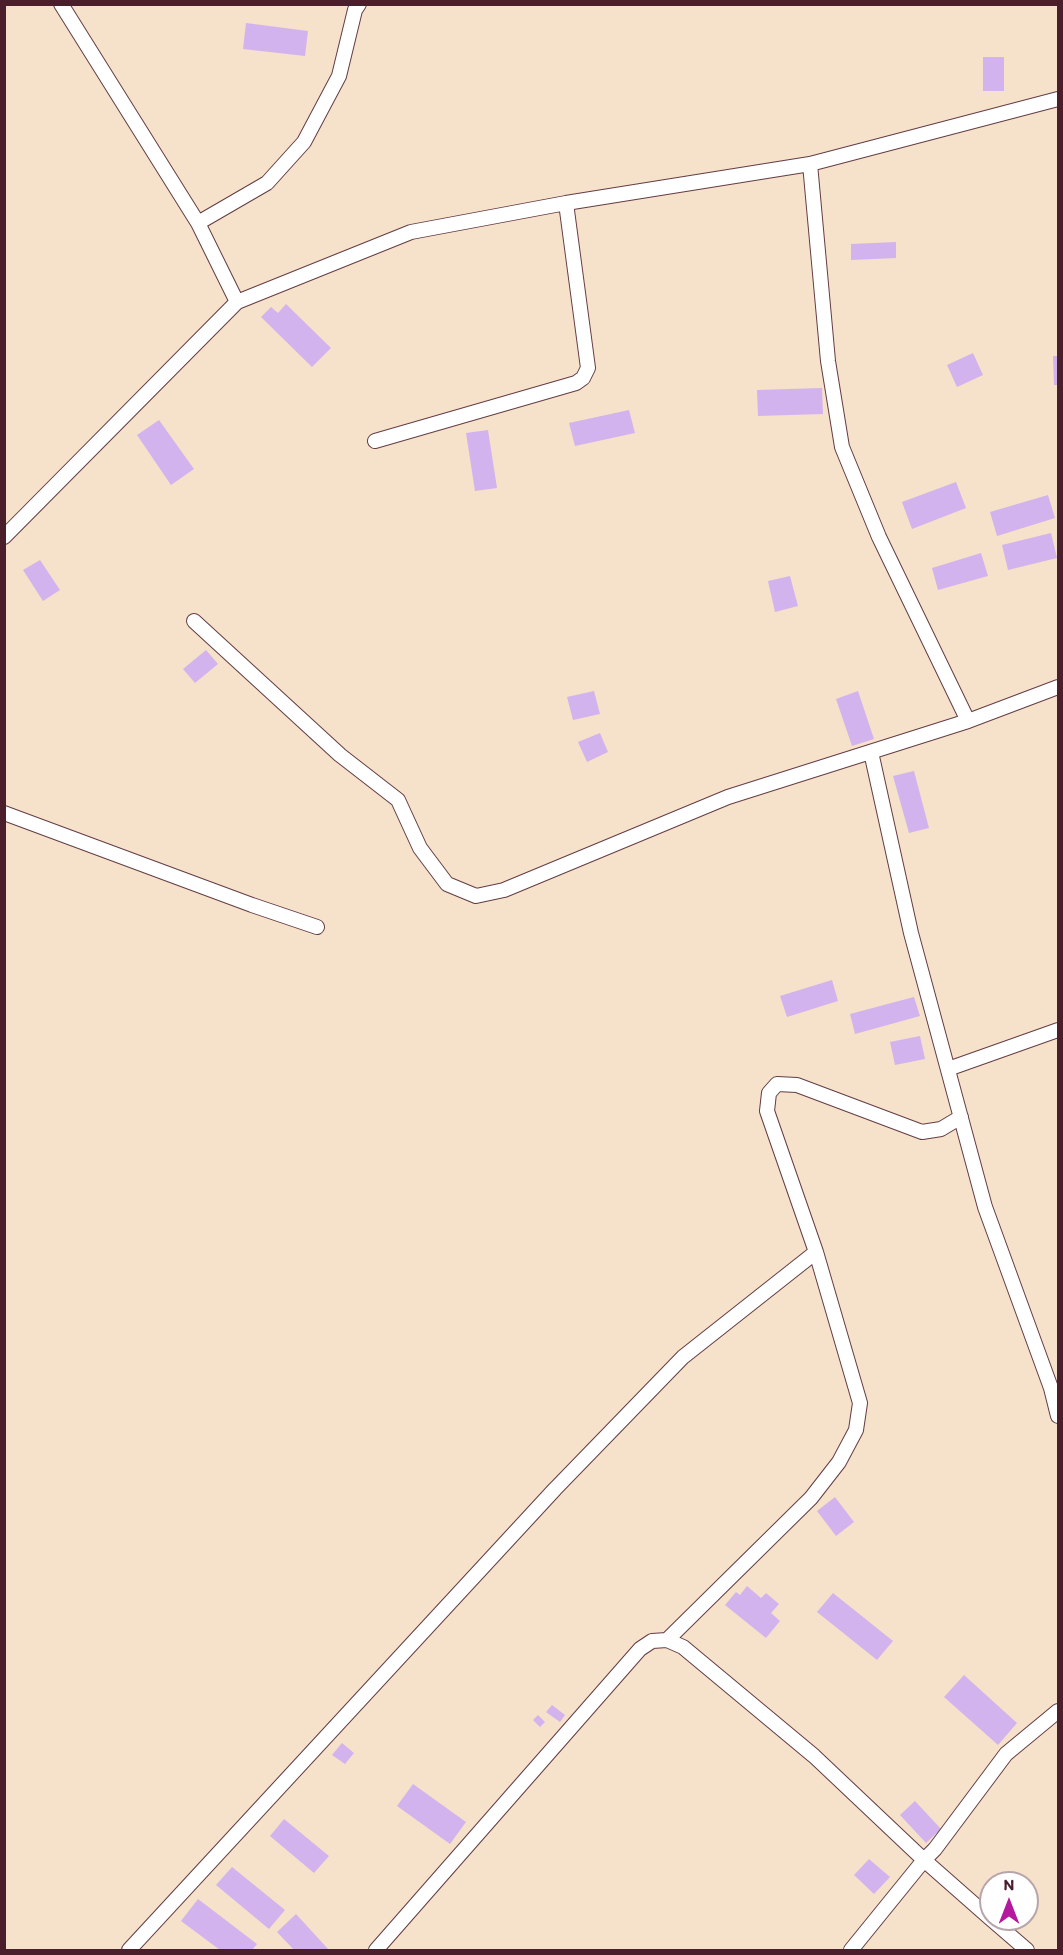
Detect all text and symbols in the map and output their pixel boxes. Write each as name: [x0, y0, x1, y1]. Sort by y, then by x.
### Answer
north arrow: [979, 1871, 1039, 1931]
text: N: [1004, 1875, 1014, 1894]

